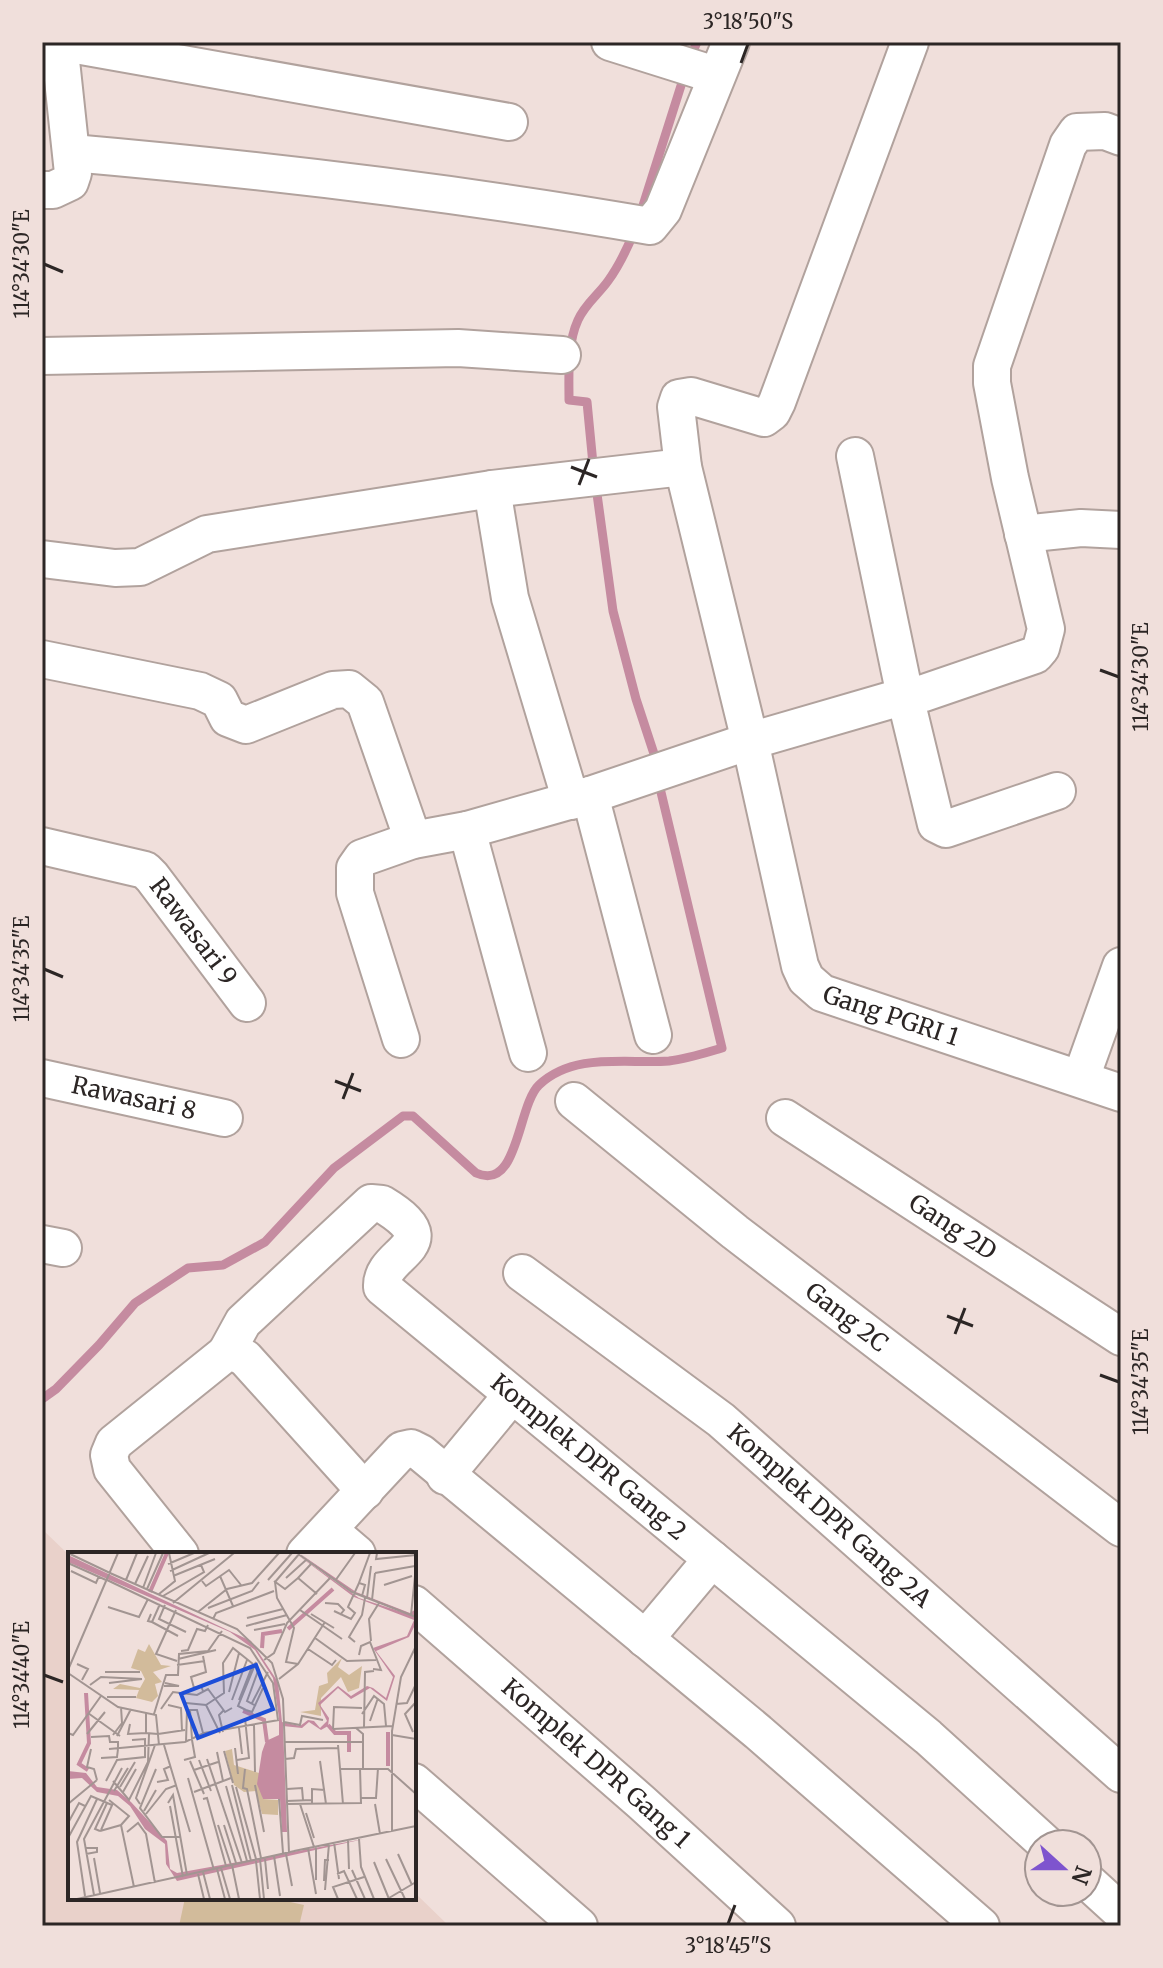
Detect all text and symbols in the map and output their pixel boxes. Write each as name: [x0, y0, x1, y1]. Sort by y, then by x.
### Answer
text: 3°18'50"S: [703, 9, 793, 34]
text: 114°34'30"E: [9, 209, 34, 318]
text: 114°34'30"E: [1128, 622, 1153, 731]
street label: Rawasari 9: [143, 871, 244, 991]
text: 114°34'35"E: [9, 916, 34, 1022]
street label: Gang PGRI 1: [819, 978, 963, 1053]
street label: Rawasari 8: [69, 1069, 199, 1126]
street label: Gang 2D: [903, 1187, 1002, 1267]
street label: Gang 2C: [799, 1276, 894, 1359]
text: 114°34'35"E: [1128, 1329, 1153, 1435]
street label: Komplek DPR Gang 2: [484, 1367, 693, 1547]
street label: Komplek DPR Gang 2A: [721, 1417, 939, 1615]
inset map: [68, 1552, 416, 1900]
text: 114°34'40"E: [9, 1621, 34, 1729]
street label: Komplek DPR Gang 1: [496, 1672, 697, 1855]
north arrow: [1023, 1828, 1103, 1908]
text: N: [1065, 1862, 1098, 1889]
text: 3°18'45"S: [685, 1933, 771, 1958]

